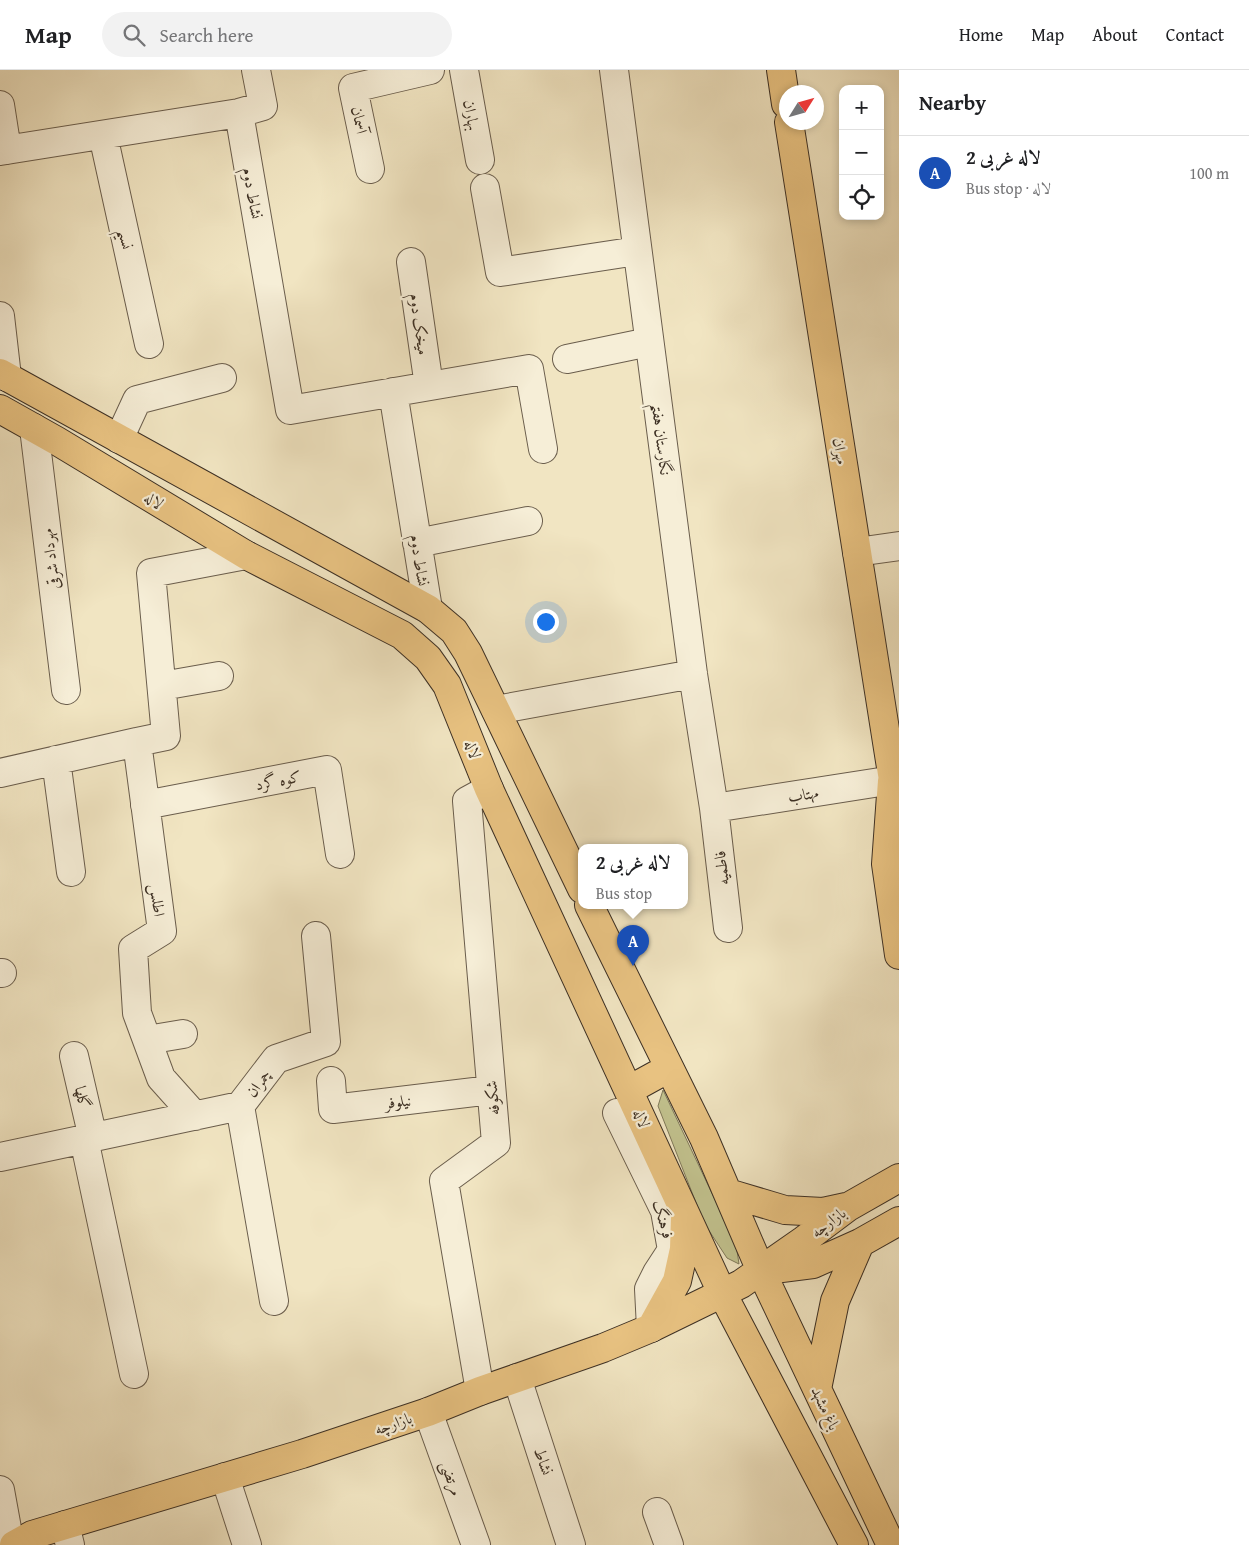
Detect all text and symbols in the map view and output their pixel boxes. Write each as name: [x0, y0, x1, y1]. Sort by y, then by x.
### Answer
search box: [102, 12, 452, 57]
text: Map: [25, 17, 72, 52]
icon: search: [120, 21, 148, 49]
text: Search here: [160, 21, 253, 49]
text: Home: [959, 21, 1003, 48]
text: Map: [1031, 21, 1064, 48]
text: About: [1092, 21, 1138, 48]
text: Contact: [1166, 21, 1224, 48]
north arrow: [779, 85, 824, 130]
map controls: [839, 85, 884, 220]
button: +: [839, 85, 884, 130]
text: Nearby: [919, 87, 986, 118]
street label: بهاران: [457, 98, 487, 132]
street label: آسمان: [345, 104, 375, 137]
button: −: [839, 130, 884, 175]
text: لاله غربی 2: [966, 143, 1040, 171]
text: A: [930, 161, 940, 185]
text: 100 m: [1189, 161, 1229, 185]
street label: نشاط دوم: [234, 165, 269, 221]
button: locate: [839, 175, 884, 220]
text: Bus stop · لاله: [966, 176, 1051, 200]
street label: نسیم: [107, 227, 140, 252]
street label: میخک دوم: [401, 291, 436, 357]
street label: نگارستان هفتم: [641, 402, 678, 477]
street label: مهران: [827, 436, 855, 466]
street label: لاله: [140, 485, 168, 515]
street label: مهرداد شرقی: [34, 527, 66, 591]
street label: نشاط دوم: [401, 532, 436, 588]
your location: [533, 609, 559, 635]
street label: لاله: [458, 736, 488, 762]
street label: کوه گرد: [253, 764, 303, 796]
street label: مهتاب: [786, 780, 820, 808]
popup: [578, 844, 688, 909]
text: لاله غربی 2: [596, 848, 670, 876]
street label: فاطمیه: [707, 849, 735, 887]
text: Bus stop: [596, 881, 652, 905]
street label: اطلس: [144, 882, 172, 918]
pin: A: [617, 925, 649, 966]
street label: چمران: [239, 1064, 277, 1102]
street label: شکوفه: [479, 1080, 505, 1116]
street label: گلها: [69, 1083, 97, 1111]
street label: نیلوفر: [381, 1087, 413, 1115]
street label: لاله: [627, 1104, 657, 1132]
street label: فرهنگ: [647, 1197, 681, 1241]
street label: بازارچه: [805, 1201, 851, 1243]
street label: باغ مشهد: [804, 1382, 847, 1435]
street label: بازارچه: [371, 1405, 415, 1441]
street label: نشاط: [528, 1444, 560, 1478]
street label: مرتضی: [435, 1457, 469, 1499]

